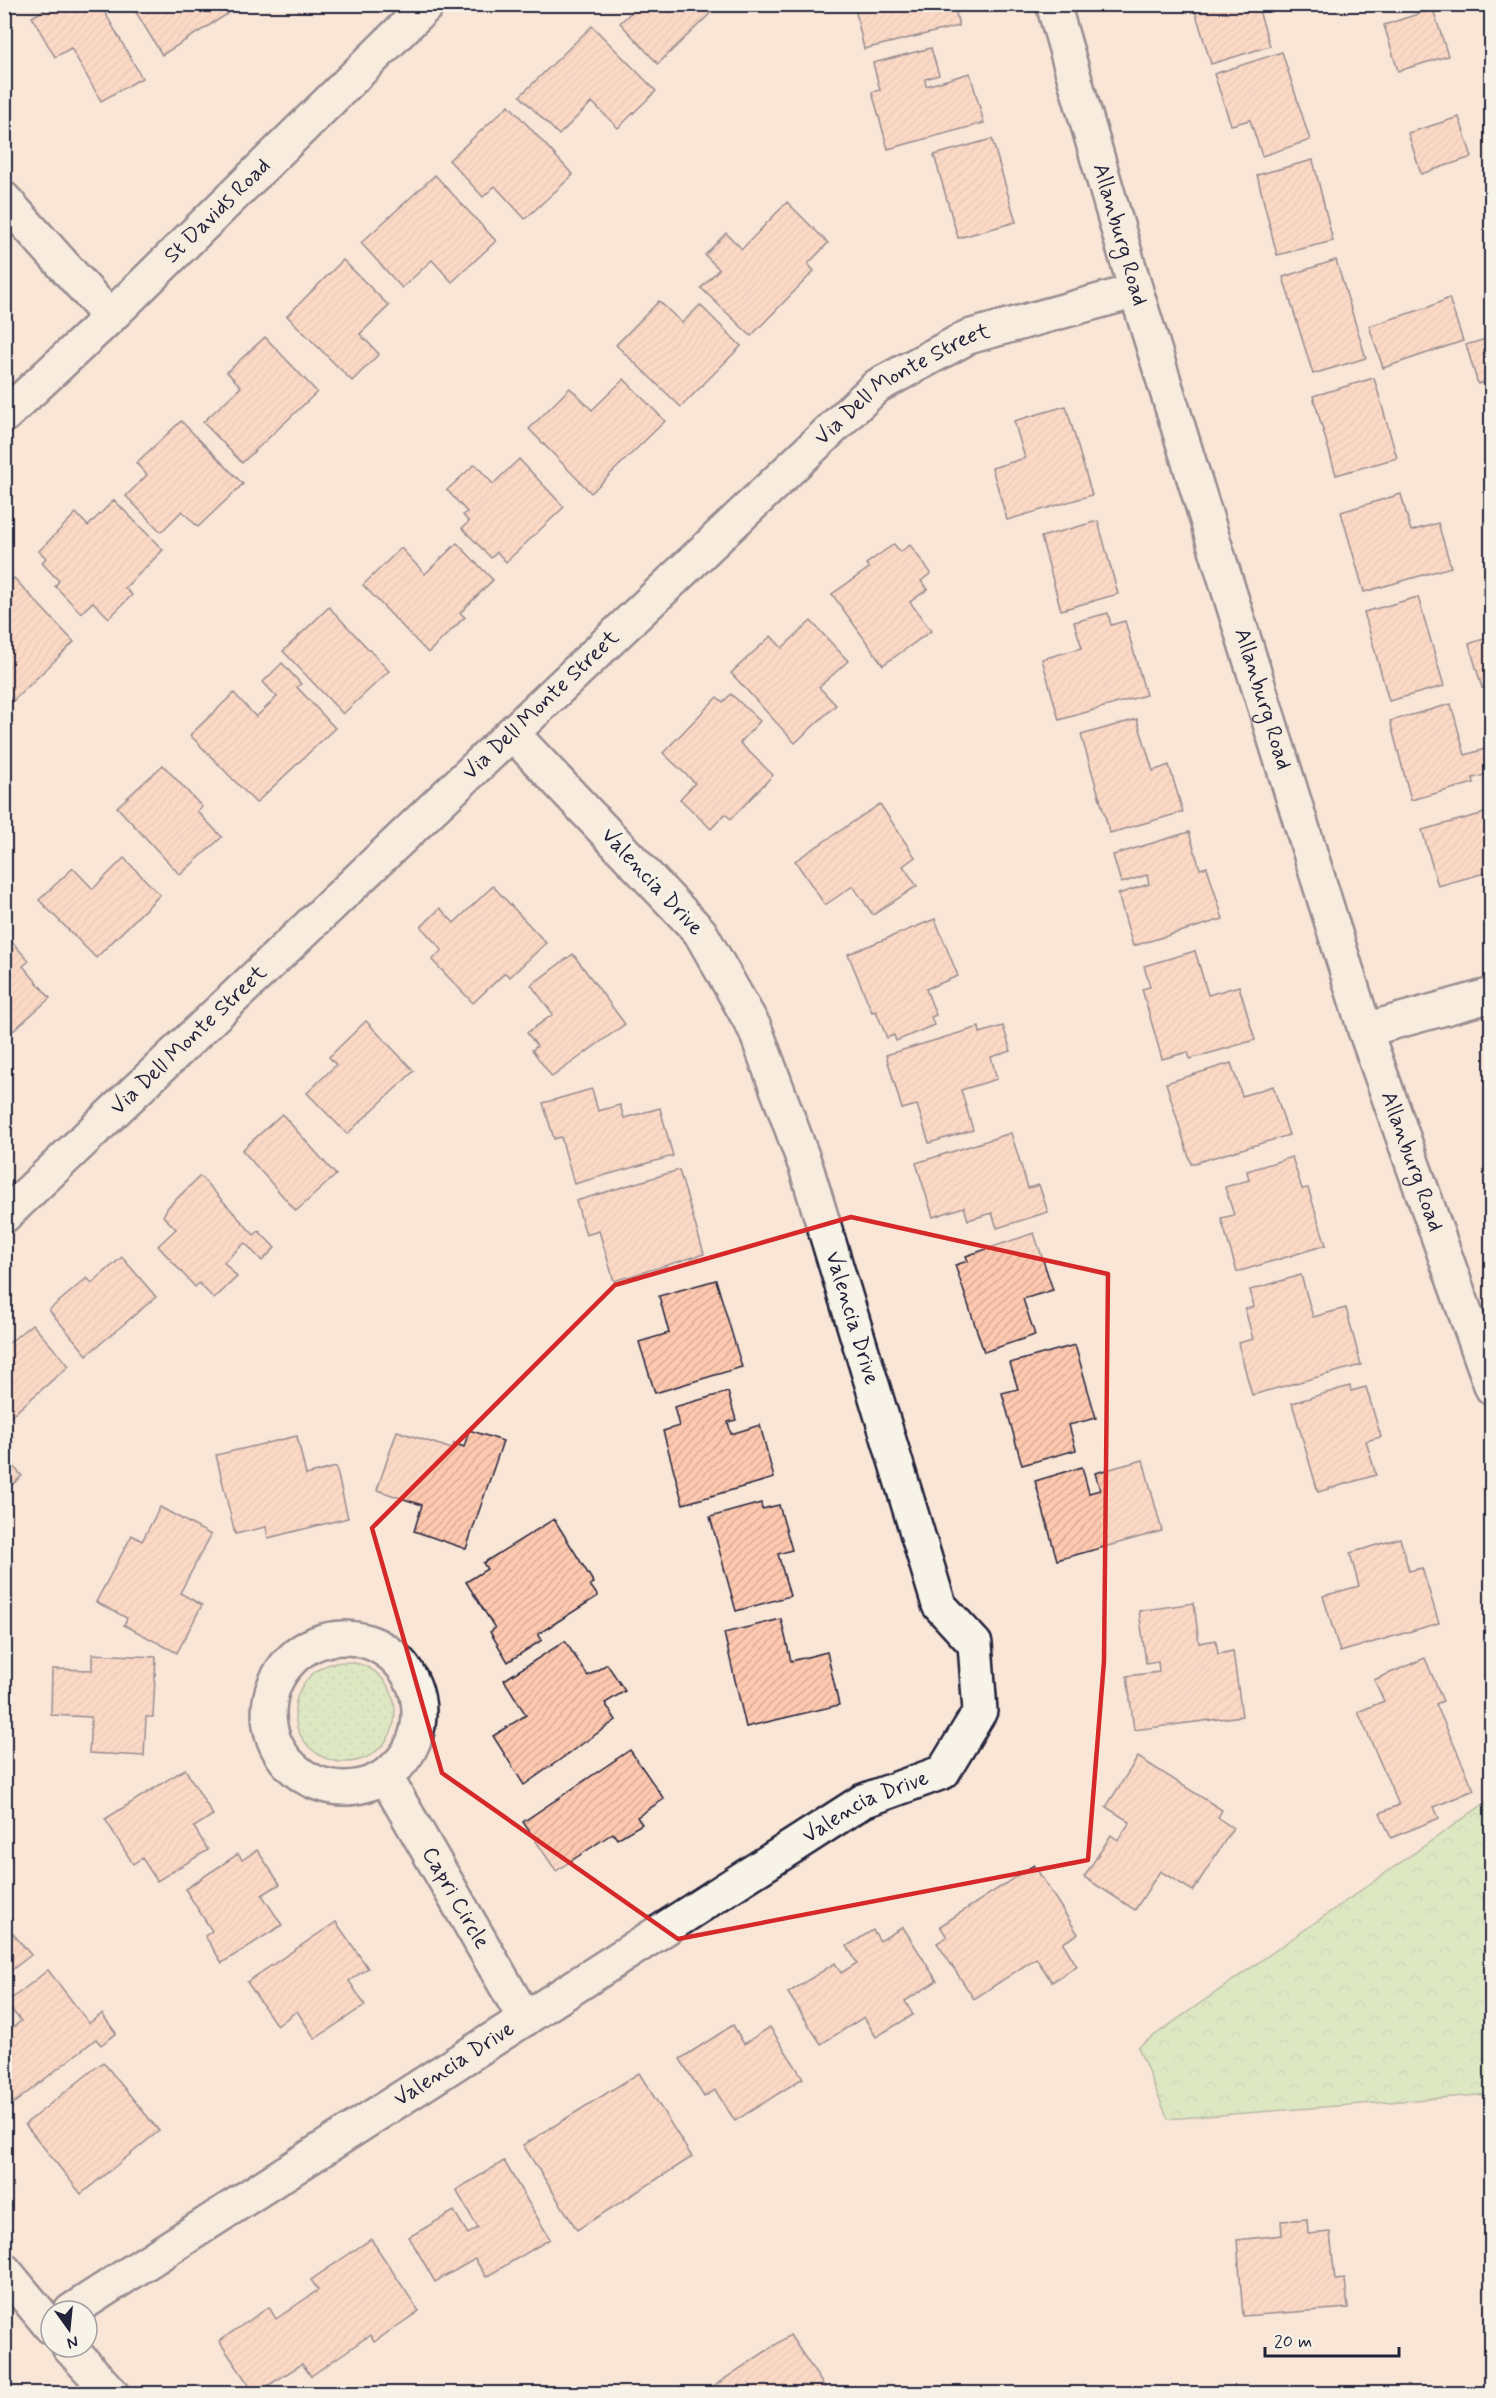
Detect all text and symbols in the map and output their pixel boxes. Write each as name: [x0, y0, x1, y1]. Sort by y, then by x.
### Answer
street label: St Davids Road: [158, 152, 277, 270]
street label: Allanburg Road: [1086, 160, 1154, 309]
street label: Via Dell Monte Street: [809, 318, 993, 452]
street label: Via Dell Monte Street: [457, 624, 625, 787]
street label: Allanburg Road: [1227, 625, 1298, 773]
street label: Valencia Drive: [595, 822, 709, 942]
street label: Via Dell Monte Street: [104, 959, 273, 1122]
street label: Allanburg Road: [1374, 1088, 1449, 1235]
street label: Valencia Drive: [818, 1248, 886, 1388]
street label: Valencia Drive: [797, 1764, 933, 1850]
street label: Capri Circle: [415, 1842, 496, 1954]
street label: Valencia Drive: [389, 2015, 520, 2113]
north arrow: [39, 2299, 99, 2359]
scale bar: [1265, 2320, 1398, 2358]
text: 20 m: [1274, 2330, 1312, 2354]
text: N: [65, 2331, 80, 2354]

